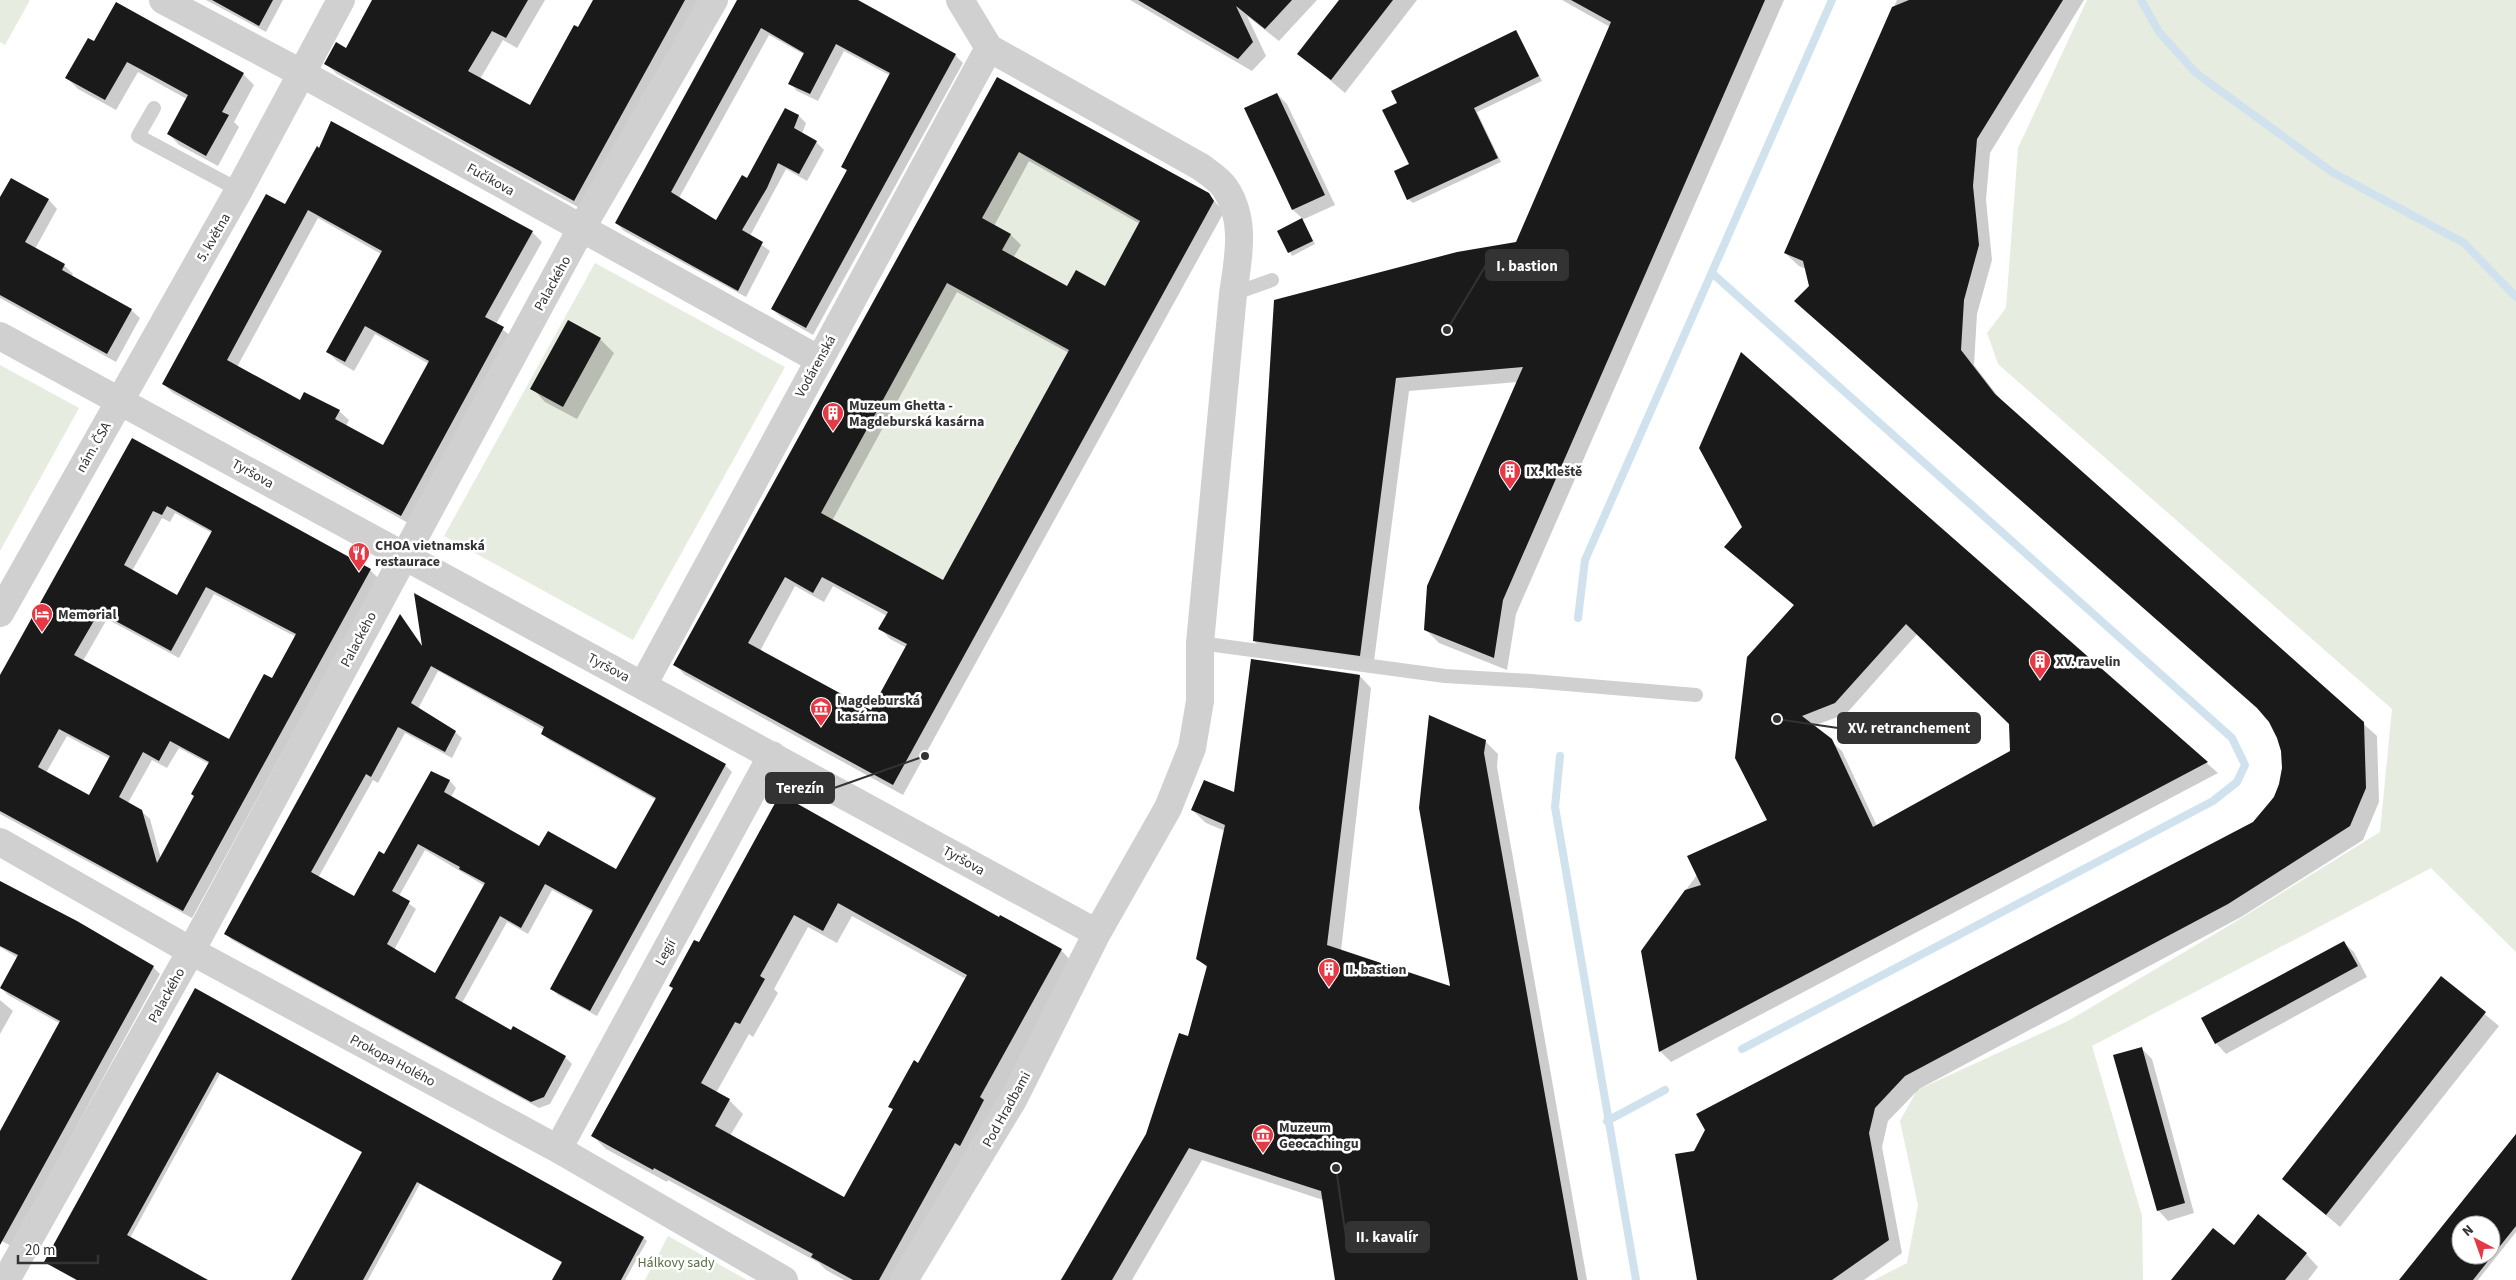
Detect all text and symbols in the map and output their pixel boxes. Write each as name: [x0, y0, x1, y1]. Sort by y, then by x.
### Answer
street label: Fučíkova: [463, 159, 518, 201]
street label: 5. května: [192, 210, 236, 265]
callout: I. bastion: [1486, 250, 1568, 280]
street label: Palackého: [530, 252, 576, 315]
text: I. bastion: [1496, 256, 1558, 277]
street label: Vodárenská: [791, 332, 841, 401]
place label: Muzeum Ghetta - Magdeburská kasárna: [849, 396, 984, 432]
building icon: Muzeum Ghetta - Magdeburská kasárna: [821, 401, 845, 432]
street label: nám. ČSA: [71, 418, 117, 476]
street label: Tyršova: [228, 454, 277, 494]
building icon: IX. kleště: [1498, 459, 1522, 490]
place label: IX. kleště: [1526, 462, 1582, 482]
place label: CHOA vietnamská restaurace: [375, 536, 485, 572]
restaurant icon: CHOA vietnamská restaurace: [347, 541, 371, 572]
hotel icon: Memorial: [30, 602, 54, 633]
place label: Memorial: [58, 605, 117, 625]
street label: Palackého: [336, 608, 382, 671]
street label: Tyršova: [584, 648, 633, 687]
building icon: XV. ravelin: [2028, 649, 2052, 680]
place label: XV. ravelin: [2056, 652, 2121, 672]
place label: Magdeburská kasárna: [837, 691, 920, 727]
museum icon: Magdeburská kasárna: [809, 696, 833, 727]
callout: XV. retranchement: [1838, 713, 1980, 743]
text: XV. retranchement: [1848, 718, 1971, 739]
callout: Terezín: [766, 773, 834, 803]
text: Terezín: [776, 778, 824, 799]
street label: Tyršova: [939, 841, 988, 881]
street label: Legií: [650, 935, 682, 969]
building icon: II. bastion: [1317, 957, 1341, 988]
place label: II. bastion: [1345, 960, 1407, 980]
street label: Palackého: [144, 964, 190, 1027]
street label: Prokopa Holého: [346, 1030, 439, 1092]
street label: Pod Hradbami: [978, 1068, 1036, 1151]
place label: Muzeum Geocachingu: [1279, 1118, 1359, 1154]
museum icon: Muzeum Geocachingu: [1251, 1123, 1275, 1154]
north arrow: [2451, 1215, 2501, 1265]
text: N: [2458, 1220, 2478, 1242]
callout: II. kavalír: [1346, 1222, 1429, 1252]
text: II. kavalír: [1356, 1227, 1418, 1248]
scale bar: [18, 1232, 98, 1264]
text: 20 m: [25, 1240, 55, 1261]
park label: Hálkovy sady: [637, 1253, 715, 1273]

